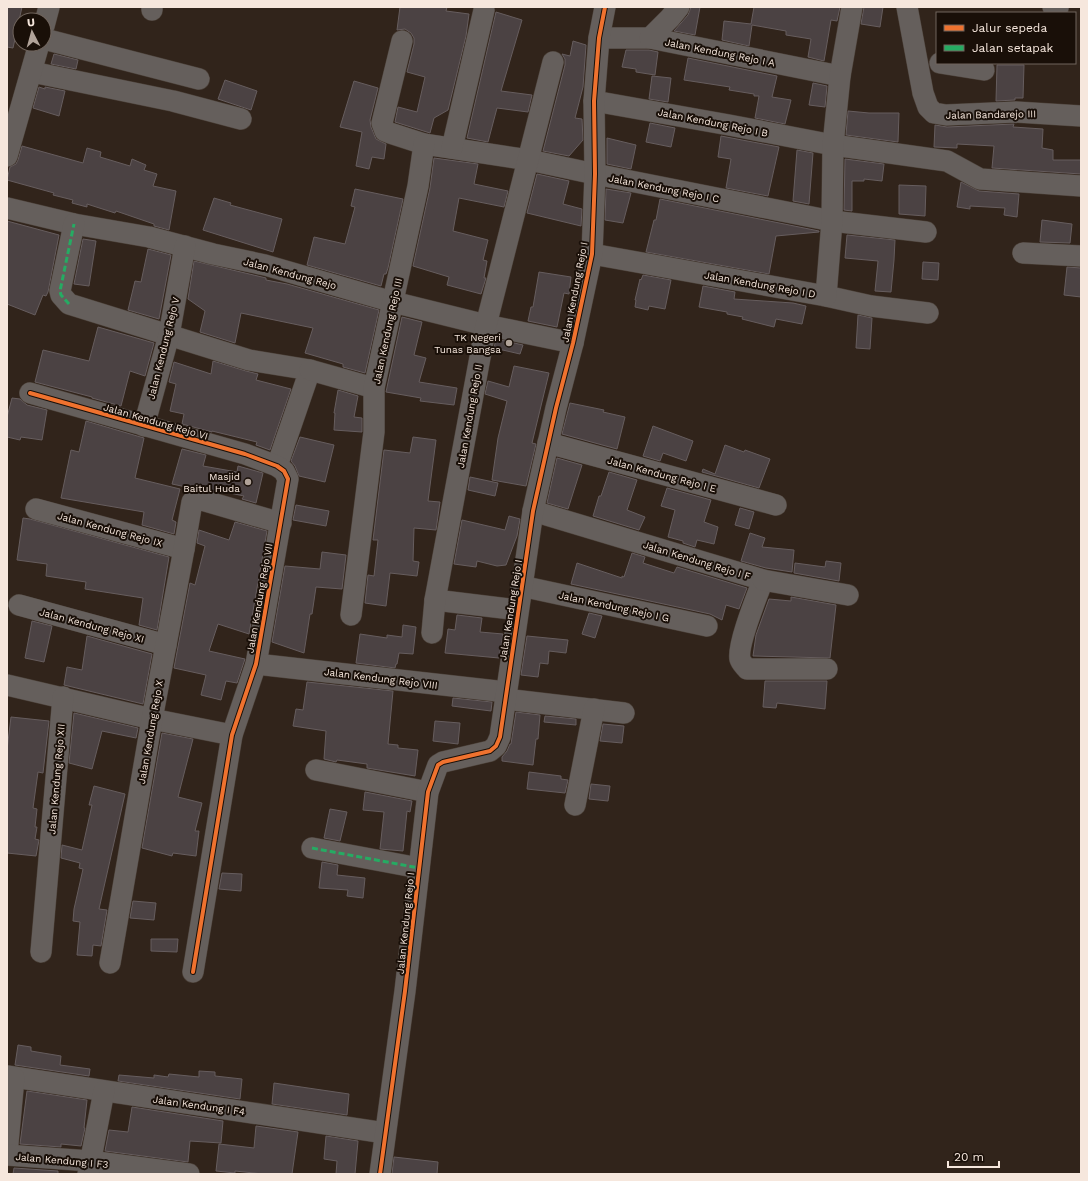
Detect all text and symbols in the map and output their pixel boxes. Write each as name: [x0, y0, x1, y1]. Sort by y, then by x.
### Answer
north arrow: [12, 12, 52, 52]
legend: [936, 12, 1076, 64]
text: U: [26, 16, 36, 29]
text: Jalur sepeda: [972, 21, 1047, 35]
street label: Jalan Kendung Rejo I A: [664, 36, 776, 69]
text: Jalan setapak: [972, 41, 1054, 55]
street label: Jalan Kendung Rejo I B: [657, 106, 769, 139]
street label: Jalan Bandarejo III: [946, 108, 1036, 121]
street label: Jalan Kendung Rejo I C: [608, 172, 720, 205]
street label: Jalan Kendung Rejo I: [559, 241, 590, 343]
street label: Jalan Kendung Rejo: [242, 256, 338, 291]
street label: Jalan Kendung Rejo I D: [703, 269, 816, 300]
street label: Jalan Kendung Rejo III: [371, 277, 404, 385]
street label: Jalan Kendung Rejo V: [145, 295, 182, 401]
place label: TK Negeri Tunas Bangsa: [434, 332, 501, 355]
marker: TK Negeri Tunas Bangsa: [504, 338, 514, 348]
street label: Jalan Kendung Rejo II: [455, 363, 484, 469]
street label: Jalan Kendung Rejo VI: [102, 401, 209, 442]
street label: Jalan Kendung Rejo I E: [606, 455, 717, 494]
place label: Masjid Baitul Huda: [183, 471, 240, 494]
marker: Masjid Baitul Huda: [243, 477, 253, 487]
street label: Jalan Kendung Rejo IX: [56, 510, 164, 549]
street label: Jalan Kendung Rejo I F: [642, 539, 752, 582]
street label: Jalan Kendung Rejo VII: [244, 542, 275, 654]
street label: Jalan Kendung Rejo I: [497, 559, 524, 661]
street label: Jalan Kendung Rejo I G: [558, 589, 670, 624]
street label: Jalan Kendung Rejo XI: [38, 606, 146, 645]
street label: Jalan Kendung Rejo VIII: [324, 666, 438, 691]
street label: Jalan Kendung Rejo X: [136, 679, 165, 785]
street label: Jalan Kendung Rejo XII: [46, 723, 67, 835]
street label: Jalan Kendung Rejo I: [395, 872, 416, 974]
street label: Jalan Kendung I F4: [152, 1094, 246, 1117]
scale bar: [948, 1143, 999, 1169]
text: 20 m: [954, 1150, 984, 1164]
street label: Jalan Kendung I F3: [15, 1151, 109, 1170]

